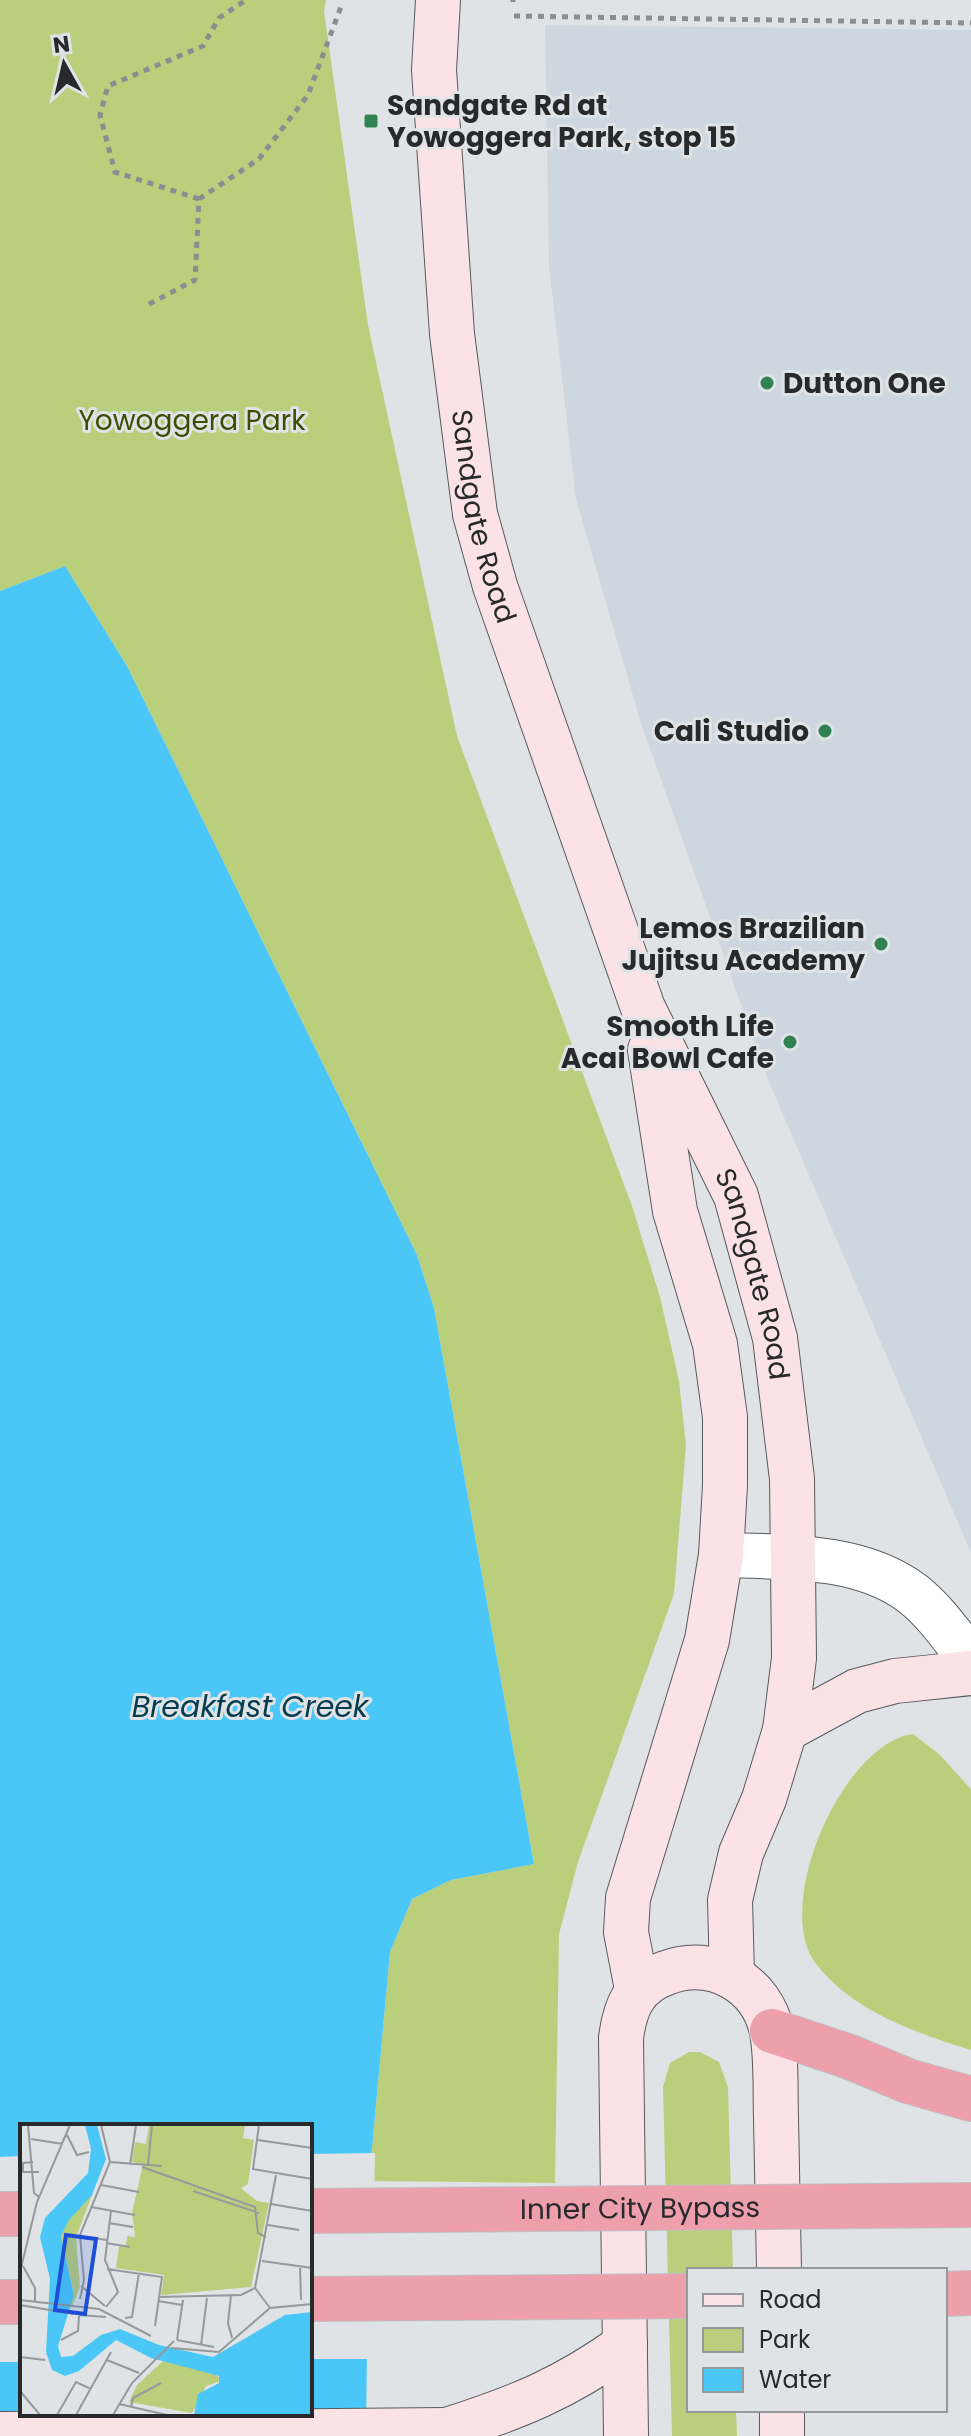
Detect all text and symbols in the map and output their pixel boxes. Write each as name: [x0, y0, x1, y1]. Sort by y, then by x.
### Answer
north arrow: [24, 24, 104, 104]
text: N: [51, 28, 72, 61]
place label: Sandgate Rd at Yowoggera Park, stop 15: [387, 86, 736, 157]
marker: Sandgate Rd at Yowoggera Park, stop 15: [362, 112, 380, 130]
place label: Dutton One: [783, 364, 946, 403]
marker: Dutton One: [758, 374, 776, 392]
park label: Yowoggera Park: [78, 401, 306, 440]
street label: Sandgate Road: [442, 407, 526, 629]
place label: Cali Studio: [654, 712, 809, 751]
marker: Cali Studio: [816, 722, 834, 740]
place label: Lemos Brazilian Jujitsu Academy: [621, 909, 865, 980]
marker: Lemos Brazilian Jujitsu Academy: [872, 935, 890, 953]
place label: Smooth Life Acai Bowl Cafe: [561, 1007, 774, 1078]
marker: Smooth Life Acai Bowl Cafe: [781, 1033, 799, 1051]
street label: Sandgate Road: [705, 1162, 799, 1382]
water label: Breakfast Creek: [132, 1685, 370, 1728]
inset map: [20, 2124, 312, 2416]
street label: Inner City Bypass: [520, 2188, 760, 2229]
legend: [687, 2268, 947, 2412]
text: Road: [759, 2283, 821, 2316]
text: Park: [759, 2323, 811, 2356]
text: Water: [759, 2363, 831, 2396]

